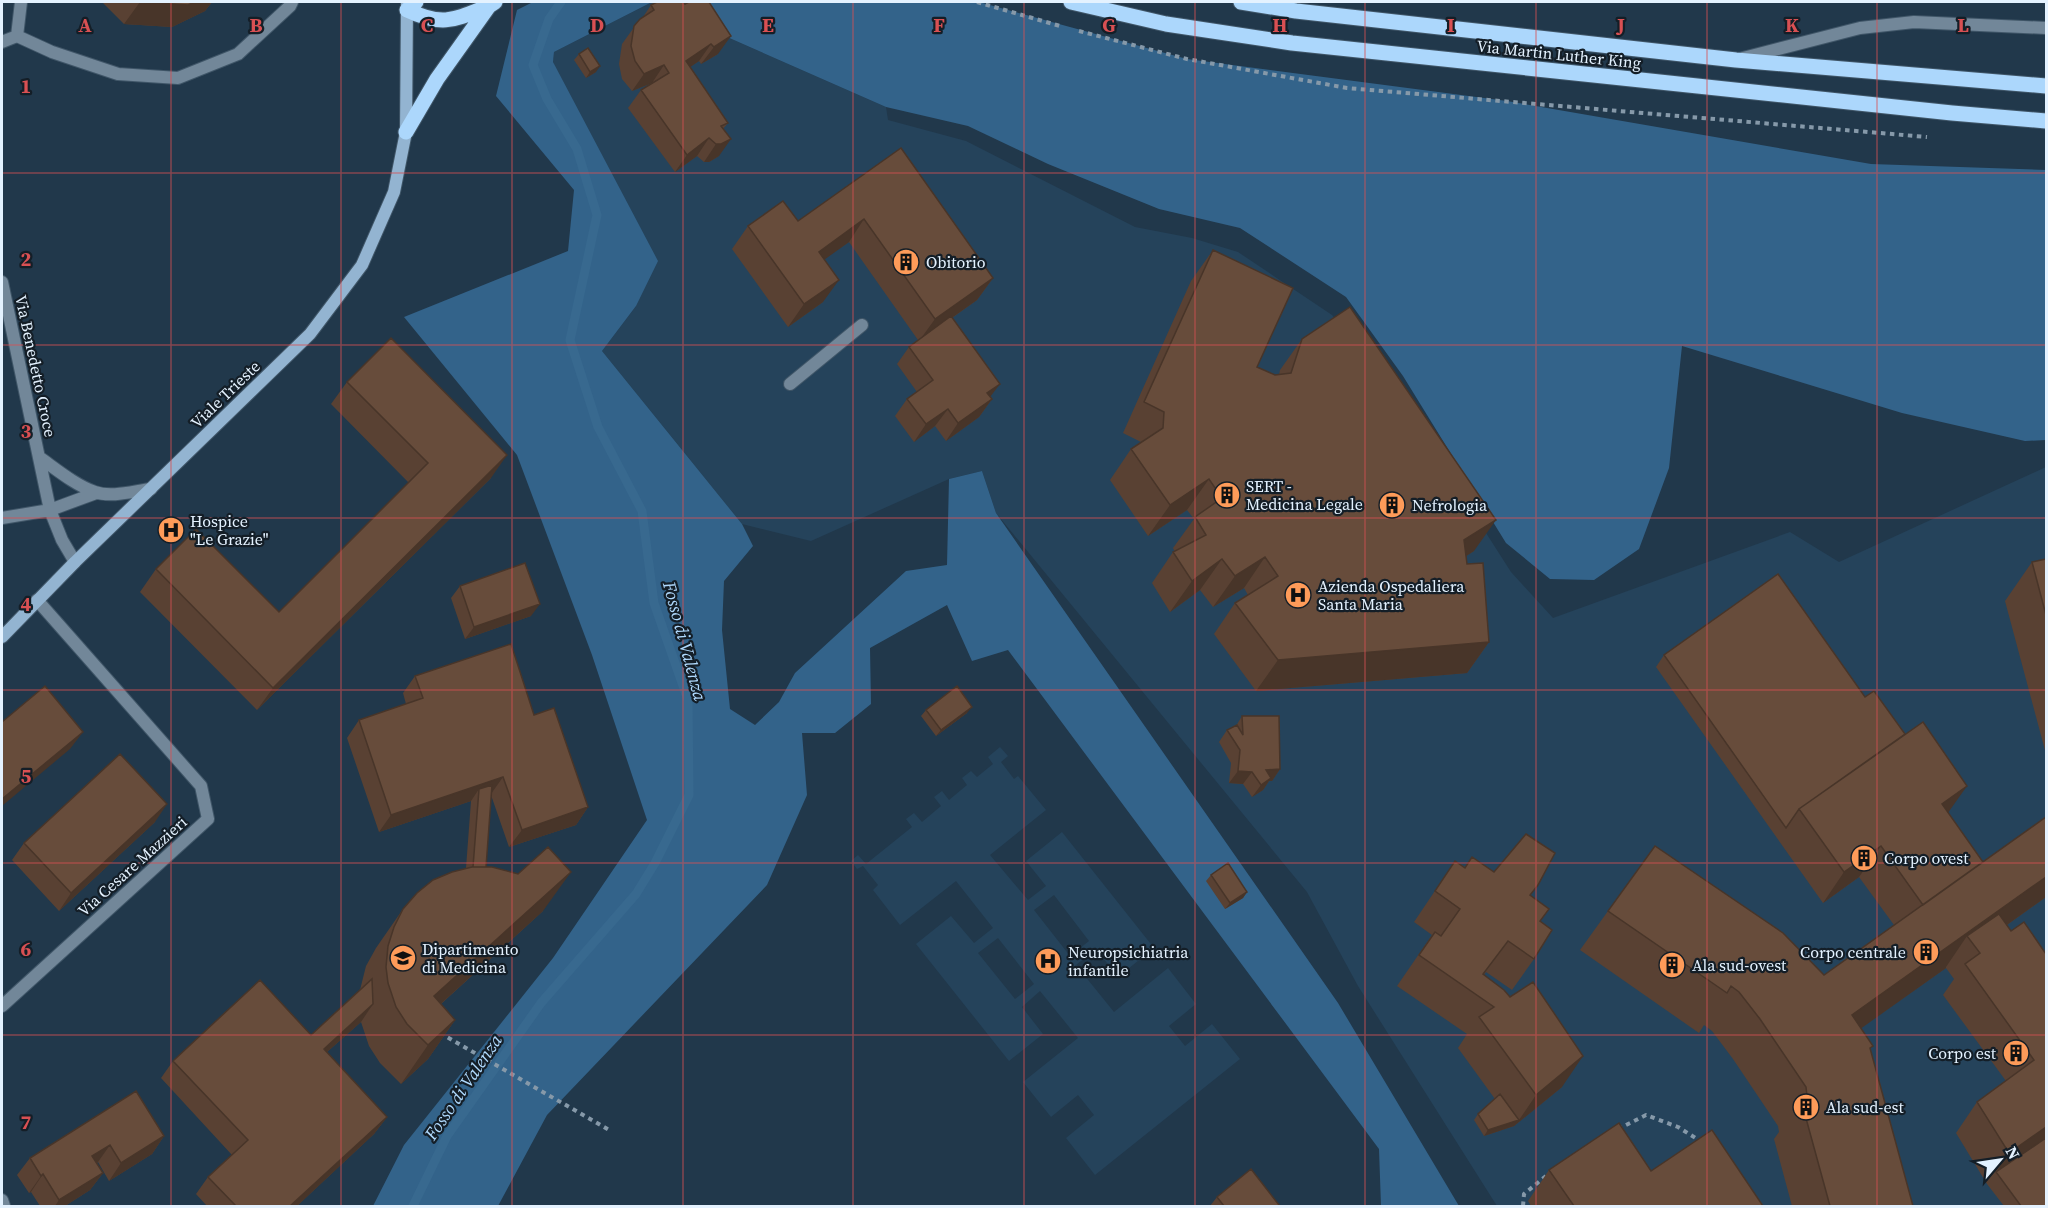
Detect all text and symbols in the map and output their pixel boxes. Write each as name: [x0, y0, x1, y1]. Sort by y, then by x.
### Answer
text: A: [78, 11, 92, 39]
text: B: [249, 11, 263, 39]
text: C: [421, 11, 433, 39]
text: D: [590, 11, 604, 39]
text: E: [762, 11, 774, 39]
text: F: [933, 11, 945, 39]
text: G: [1102, 11, 1116, 39]
text: H: [1272, 11, 1288, 39]
text: I: [1447, 11, 1455, 39]
text: J: [1615, 11, 1625, 39]
text: K: [1785, 11, 1799, 39]
text: L: [1957, 11, 1969, 39]
street label: Via Martin Luther King: [1476, 34, 1642, 74]
text: 1: [21, 72, 31, 100]
text: 2: [21, 245, 32, 273]
building icon: Obitorio: [891, 247, 921, 277]
place label: Obitorio: [926, 251, 986, 273]
street label: Via Benedetto Croce: [10, 293, 62, 439]
street label: Viale Trieste: [185, 355, 265, 433]
text: 3: [21, 417, 32, 445]
place label: SERT - Medicina Legale: [1246, 475, 1363, 515]
building icon: SERT - Medicina Legale: [1212, 480, 1242, 510]
building icon: Nefrologia: [1377, 490, 1407, 520]
place label: Nefrologia: [1412, 494, 1488, 516]
place label: Hospice "Le Grazie": [190, 510, 269, 550]
hospital icon: Hospice "Le Grazie": [156, 515, 186, 545]
place label: Azienda Ospedaliera Santa Maria: [1318, 575, 1465, 615]
water label: Fosso di Valenza: [657, 578, 713, 704]
hospital icon: Azienda Ospedaliera Santa Maria: [1283, 580, 1313, 610]
text: 4: [21, 590, 32, 618]
text: 5: [21, 762, 32, 790]
street label: Via Cesare Mazzieri: [73, 811, 192, 921]
building icon: Corpo ovest: [1849, 843, 1879, 873]
place label: Corpo ovest: [1884, 847, 1969, 869]
text: 6: [21, 935, 32, 963]
building icon: Corpo centrale: [1911, 937, 1941, 967]
place label: Dipartimento di Medicina: [422, 938, 519, 978]
place label: Neuropsichiatria infantile: [1068, 941, 1189, 981]
place label: Corpo centrale: [1800, 941, 1906, 963]
school or university icon: Dipartimento di Medicina: [388, 943, 418, 973]
hospital icon: Neuropsichiatria infantile: [1033, 946, 1063, 976]
building icon: Ala sud-ovest: [1657, 950, 1687, 980]
place label: Ala sud-ovest: [1692, 954, 1787, 976]
water label: Fosso di Valenza: [418, 1029, 508, 1146]
building icon: Corpo est: [2001, 1038, 2031, 1068]
place label: Corpo est: [1928, 1042, 1997, 1064]
building icon: Ala sud-est: [1791, 1092, 1821, 1122]
place label: Ala sud-est: [1826, 1096, 1905, 1118]
text: 7: [21, 1108, 32, 1136]
north arrow: [1970, 1130, 2030, 1190]
text: N: [2001, 1142, 2026, 1163]

